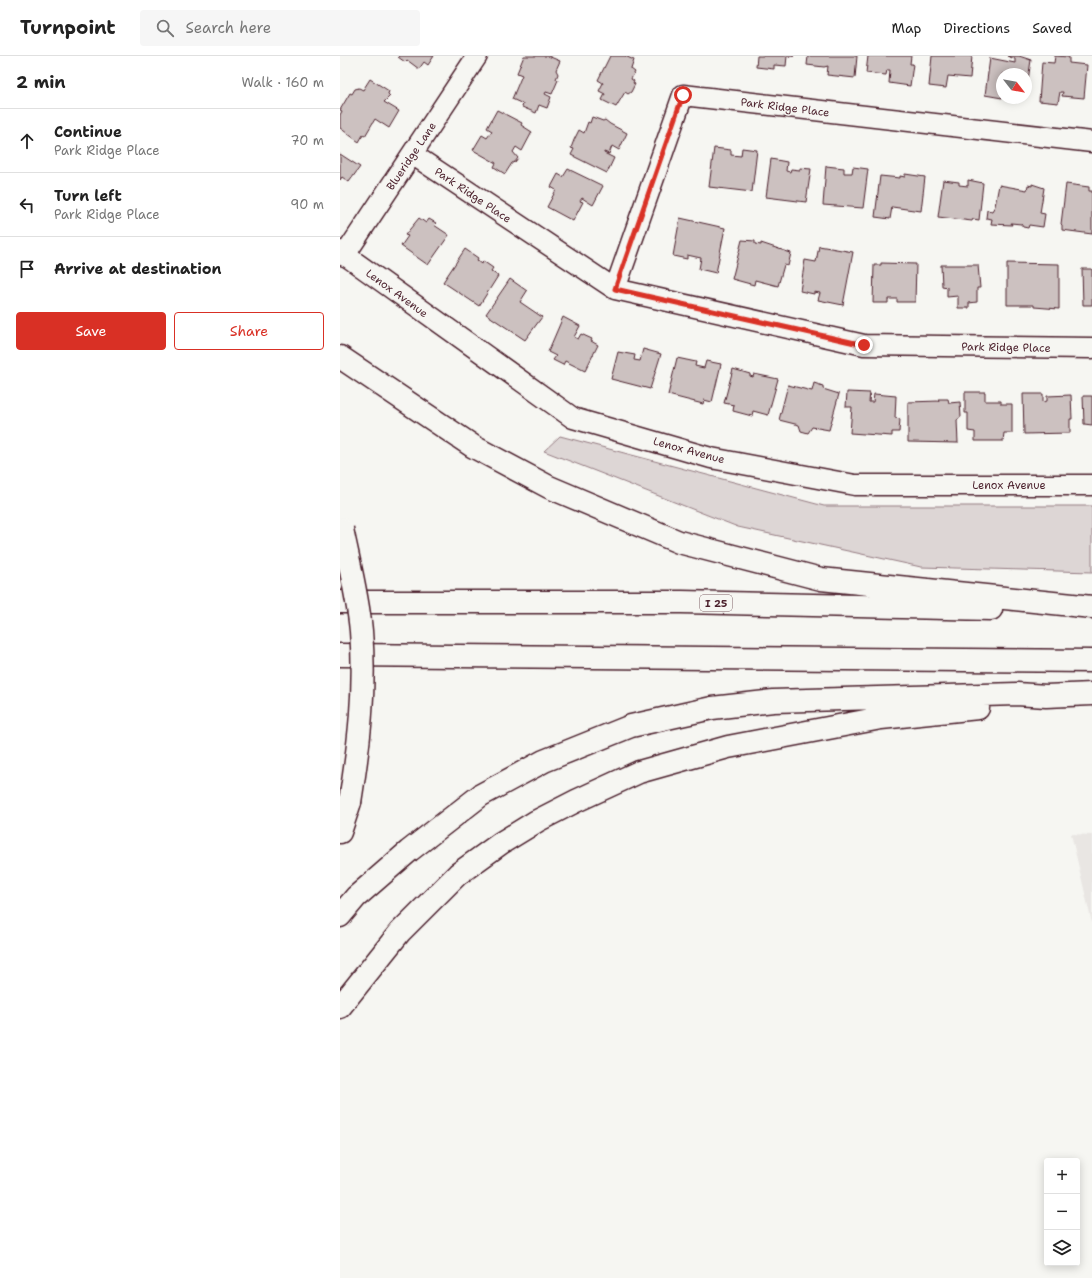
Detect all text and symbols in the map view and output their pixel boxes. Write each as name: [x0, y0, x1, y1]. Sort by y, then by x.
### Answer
search box: [140, 10, 420, 46]
text: Turnpoint: [20, 15, 116, 40]
icon: search: [154, 17, 176, 39]
text: Search here: [186, 18, 271, 38]
text: Map: [892, 19, 922, 37]
text: Directions: [944, 19, 1010, 37]
text: Saved: [1032, 19, 1072, 37]
north arrow: [996, 68, 1032, 104]
text: 2 min: [16, 71, 66, 93]
text: Walk · 160 m: [242, 74, 324, 91]
route start: [674, 86, 692, 104]
street label: Park Ridge Place: [740, 95, 830, 120]
street label: Blueridge Lane: [383, 119, 440, 193]
text: Continue: [54, 122, 122, 142]
icon: ahead: [16, 130, 38, 152]
text: 70 m: [290, 132, 324, 149]
text: Park Ridge Place: [54, 142, 160, 159]
street label: Park Ridge Place: [431, 164, 514, 227]
text: Turn left: [54, 186, 122, 206]
icon: left: [16, 194, 38, 216]
text: 90 m: [290, 196, 324, 213]
text: Park Ridge Place: [54, 206, 160, 223]
icon: arrive: [16, 258, 38, 280]
text: Arrive at destination: [54, 259, 222, 279]
street label: Lenox Avenue: [363, 266, 431, 321]
button: Save: [16, 312, 166, 350]
button: Share: [174, 312, 324, 350]
route end: [855, 336, 873, 354]
street label: Park Ridge Place: [961, 339, 1051, 356]
street label: Lenox Avenue: [651, 434, 726, 467]
street label: Lenox Avenue: [972, 478, 1046, 493]
road number: I 25: [700, 595, 732, 611]
map controls: [1044, 1158, 1080, 1266]
button: +: [1044, 1158, 1080, 1194]
button: −: [1044, 1194, 1080, 1230]
button: layers: [1044, 1230, 1080, 1266]

